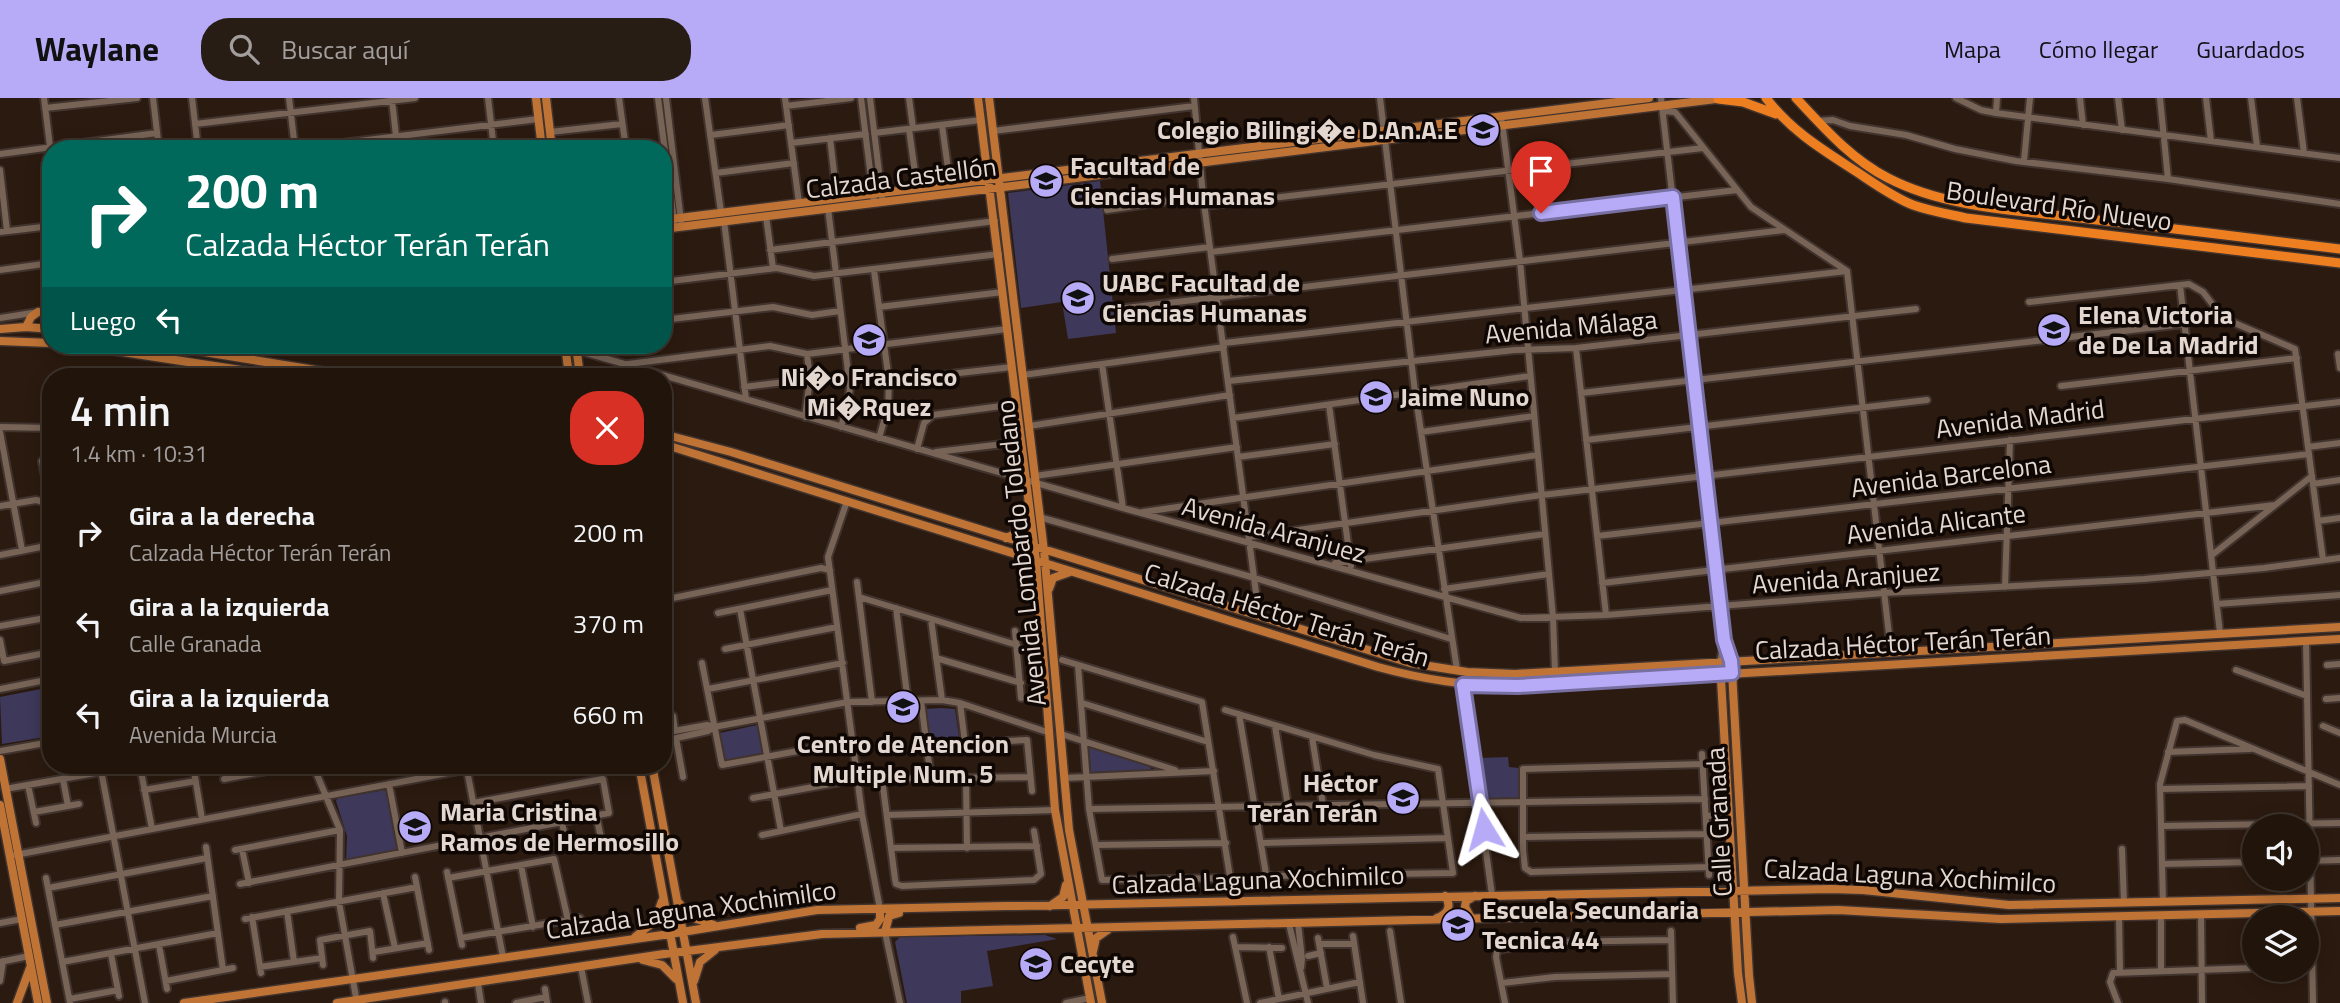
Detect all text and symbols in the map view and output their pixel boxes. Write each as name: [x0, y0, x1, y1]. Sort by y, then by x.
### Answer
search box: [201, 18, 691, 81]
text: Waylane: [35, 24, 159, 74]
icon: search: [225, 30, 263, 68]
text: Buscar aquí: [281, 30, 408, 69]
text: Mapa: [1944, 31, 2001, 67]
text: Cómo llegar: [2039, 31, 2158, 67]
text: Guardados: [2196, 31, 2305, 67]
place label: Colegio Bilingi�e D.An.A.E: [1157, 110, 1458, 149]
school or university icon: Colegio Bilingi�e D.An.A.E: [1464, 111, 1502, 149]
pin: [1511, 141, 1571, 213]
street label: Calzada Castellón: [803, 146, 998, 209]
place label: Facultad de Ciencias Humanas: [1070, 146, 1275, 215]
text: 200 m: [185, 152, 319, 227]
icon: arrive: [1522, 152, 1560, 190]
school or university icon: Facultad de Ciencias Humanas: [1027, 162, 1065, 200]
icon: right: [70, 168, 161, 259]
street label: Boulevard Río Nuevo: [1944, 170, 2174, 241]
text: Calzada Héctor Terán Terán: [185, 220, 550, 268]
place label: UABC Facultad de Ciencias Humanas: [1102, 263, 1307, 332]
school or university icon: UABC Facultad de Ciencias Humanas: [1059, 279, 1097, 317]
place label: Elena Victoria de De La Madrid: [2078, 295, 2259, 364]
street label: Avenida Málaga: [1483, 300, 1659, 353]
text: Luego: [70, 301, 136, 340]
icon: left: [150, 301, 188, 339]
school or university icon: Elena Victoria de De La Madrid: [2035, 311, 2073, 349]
school or university icon: Ni�o Francisco Mi�Rquez: [850, 321, 888, 359]
place label: Ni�o Francisco Mi�Rquez: [781, 357, 957, 426]
place label: Jaime Nuno: [1400, 377, 1529, 416]
text: 4 min: [70, 378, 171, 442]
school or university icon: Jaime Nuno: [1357, 378, 1395, 416]
street label: Avenida Madrid: [1933, 389, 2107, 448]
button: close: [570, 391, 644, 465]
street label: Avenida Lombardo Toledano: [985, 398, 1056, 708]
text: 1.4 km · 10:31: [70, 436, 208, 471]
street label: Avenida Barcelona: [1849, 444, 2053, 507]
street label: Avenida Aranjuez: [1178, 486, 1370, 573]
street label: Avenida Alicante: [1844, 493, 2028, 554]
text: Gira a la derecha: [129, 496, 315, 535]
text: 200 m: [573, 513, 644, 552]
icon: right: [70, 514, 108, 552]
text: Calzada Héctor Terán Terán: [129, 535, 391, 570]
street label: Avenida Aranjuez: [1751, 551, 1941, 604]
street label: Calzada Héctor Terán Terán: [1140, 553, 1435, 677]
text: Gira a la izquierda: [129, 587, 330, 626]
text: 370 m: [573, 604, 644, 643]
icon: left: [70, 605, 108, 643]
street label: Calzada Héctor Terán Terán: [1754, 615, 2052, 670]
text: Calle Granada: [129, 626, 262, 661]
text: Gira a la izquierda: [129, 678, 330, 717]
school or university icon: Centro de Atencion Multiple Num. 5: [884, 688, 922, 726]
text: 660 m: [573, 695, 644, 734]
icon: left: [70, 696, 108, 734]
text: Avenida Murcia: [129, 717, 277, 752]
place label: Centro de Atencion Multiple Num. 5: [797, 724, 1009, 793]
street label: Calle Granada: [1695, 746, 1742, 898]
place label: Héctor Terán Terán: [1247, 763, 1378, 832]
school or university icon: Héctor Terán Terán: [1384, 779, 1422, 817]
place label: Maria Cristina Ramos de Hermosillo: [440, 792, 679, 861]
position arrow: [1447, 792, 1521, 866]
school or university icon: Maria Cristina Ramos de Hermosillo: [396, 808, 434, 846]
map controls: [2242, 814, 2319, 982]
button: sound: [2242, 814, 2319, 891]
street label: Calzada Laguna Xochimilco: [1763, 848, 2057, 903]
street label: Calzada Laguna Xochimilco: [1111, 855, 1405, 904]
street label: Calzada Laguna Xochimilco: [543, 870, 839, 949]
place label: Escuela Secundaria Tecnica 44: [1482, 890, 1699, 959]
button: layers: [2242, 905, 2319, 982]
school or university icon: Escuela Secundaria Tecnica 44: [1439, 906, 1477, 944]
place label: Cecyte: [1060, 944, 1135, 983]
school or university icon: Cecyte: [1017, 945, 1055, 983]

